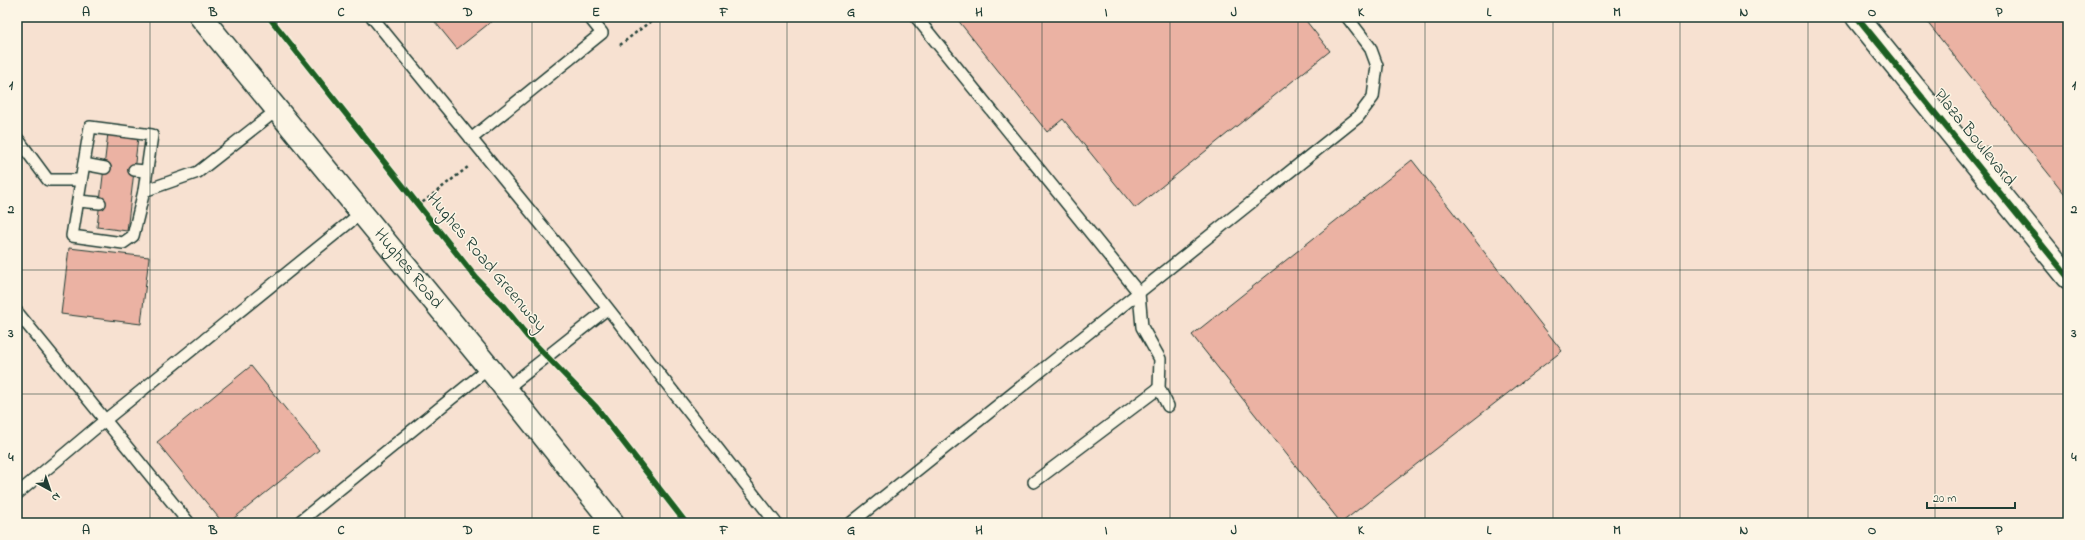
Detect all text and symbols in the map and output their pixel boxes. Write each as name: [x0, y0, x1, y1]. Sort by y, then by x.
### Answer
text: A: [82, 3, 90, 22]
text: B: [208, 3, 218, 22]
text: C: [337, 3, 345, 22]
text: D: [462, 3, 473, 22]
text: E: [592, 3, 600, 22]
text: F: [719, 3, 729, 22]
text: G: [847, 3, 855, 22]
text: H: [975, 3, 983, 22]
text: I: [1104, 3, 1108, 22]
text: J: [1231, 3, 1237, 22]
text: K: [1358, 3, 1365, 22]
text: L: [1487, 3, 1493, 22]
text: M: [1613, 3, 1621, 22]
text: N: [1740, 3, 1749, 22]
text: O: [1868, 3, 1877, 22]
text: P: [1996, 3, 2003, 22]
text: 1: [9, 76, 14, 95]
text: 1: [2072, 76, 2077, 95]
street label: Plaza Boulevard: [1926, 84, 2022, 192]
street label: Hughes Road Greenway: [419, 187, 552, 339]
text: 2: [7, 200, 15, 219]
text: 2: [2070, 200, 2078, 219]
street label: Hughes Road: [367, 223, 449, 315]
text: 3: [7, 324, 14, 343]
text: 3: [2070, 324, 2077, 343]
text: 4: [7, 448, 14, 467]
text: 4: [2070, 448, 2077, 467]
north arrow: [30, 470, 70, 510]
scale bar: [1927, 484, 2015, 510]
text: N: [48, 488, 64, 505]
text: 20 m: [1933, 490, 1956, 508]
text: A: [82, 521, 90, 540]
text: B: [208, 521, 218, 540]
text: C: [337, 521, 345, 540]
text: D: [462, 521, 473, 540]
text: E: [592, 521, 600, 540]
text: F: [719, 521, 729, 540]
text: G: [847, 521, 855, 540]
text: H: [975, 521, 983, 540]
text: I: [1104, 521, 1108, 540]
text: J: [1231, 521, 1237, 540]
text: K: [1358, 521, 1365, 540]
text: L: [1487, 521, 1493, 540]
text: M: [1613, 521, 1621, 540]
text: N: [1740, 521, 1749, 540]
text: O: [1868, 521, 1877, 540]
text: P: [1996, 521, 2003, 540]

